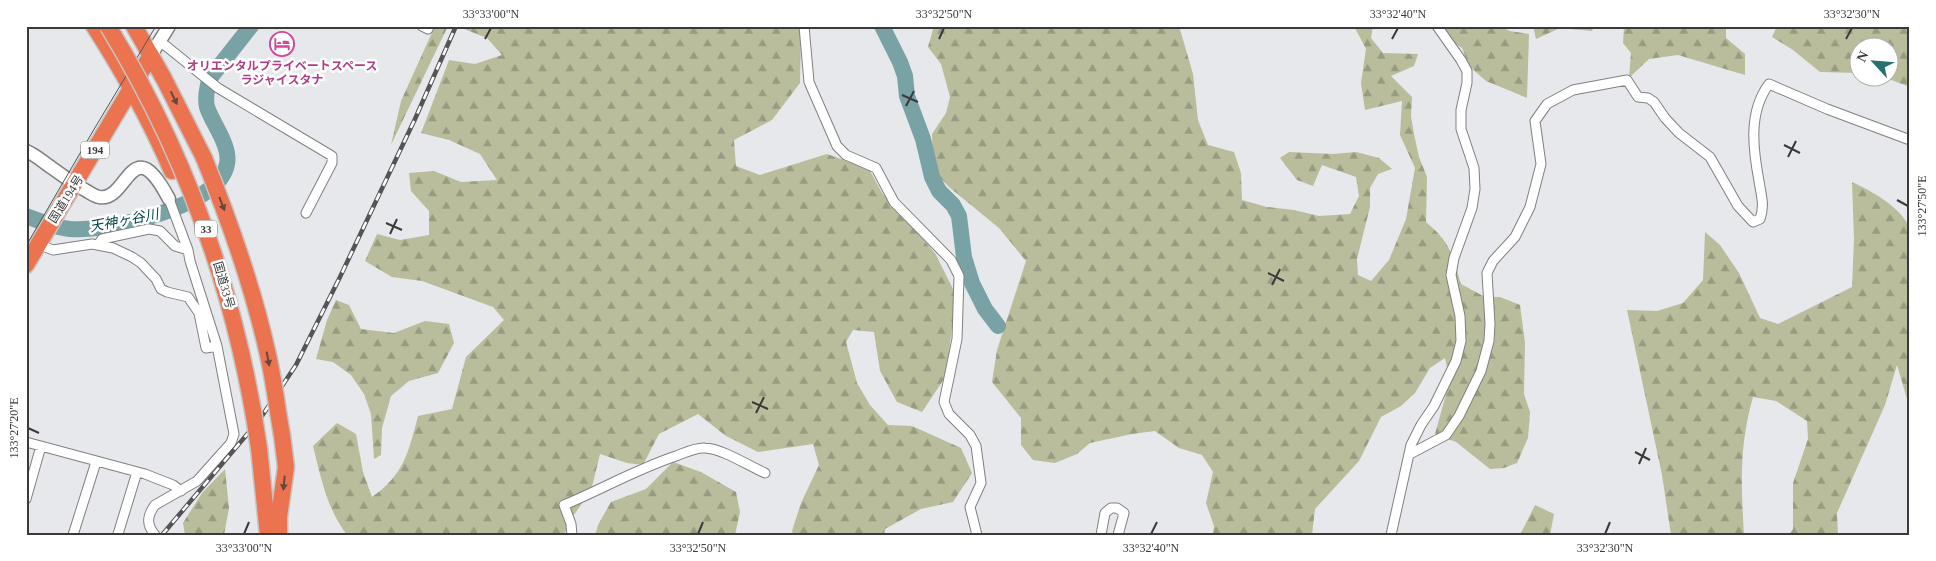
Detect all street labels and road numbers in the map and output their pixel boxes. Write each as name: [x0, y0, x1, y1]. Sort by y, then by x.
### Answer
road number: 194: [81, 142, 109, 158]
street label: 国道194号: [46, 172, 86, 226]
road number: 33: [195, 220, 217, 238]
street label: 国道33号: [211, 260, 237, 310]

